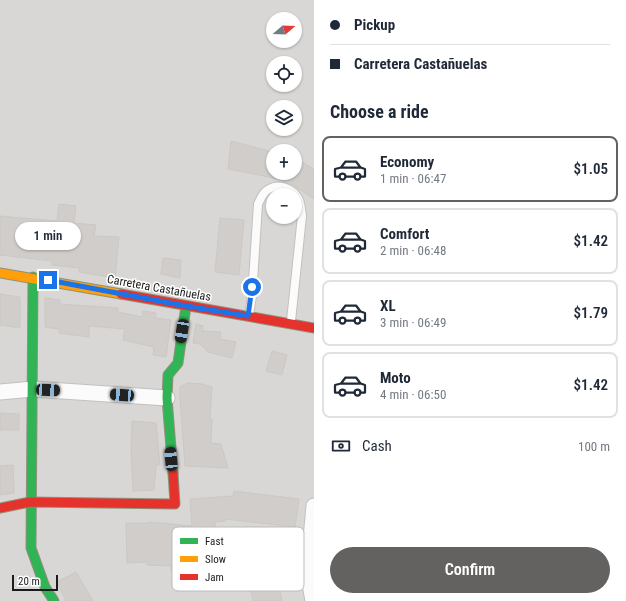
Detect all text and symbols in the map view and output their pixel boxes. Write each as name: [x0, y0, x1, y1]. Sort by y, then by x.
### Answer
north arrow: [266, 12, 302, 48]
map controls: [266, 12, 302, 224]
text: Pickup: [354, 16, 395, 34]
text: Carretera Castañuelas: [354, 55, 487, 73]
button: locate: [266, 56, 302, 92]
button: layers: [266, 100, 302, 136]
text: Choose a ride: [330, 101, 429, 122]
button: +: [266, 144, 302, 180]
icon: car: [332, 151, 368, 187]
text: Economy: [380, 153, 434, 171]
text: $1.05: [574, 160, 608, 178]
text: 1 min · 06:47: [380, 171, 446, 186]
button: −: [266, 188, 302, 224]
callout: 1 min: [15, 222, 81, 250]
icon: car: [332, 223, 368, 259]
text: Comfort: [380, 225, 429, 243]
text: 1 min: [34, 228, 62, 243]
text: $1.42: [574, 232, 608, 250]
text: 2 min · 06:48: [380, 243, 446, 258]
route end: [39, 271, 57, 289]
street label: Carretera Castañuelas: [106, 272, 212, 304]
route start: [243, 278, 261, 296]
icon: car: [332, 295, 368, 331]
text: XL: [380, 297, 396, 315]
text: $1.79: [574, 304, 608, 322]
text: 3 min · 06:49: [380, 315, 446, 330]
car: [174, 318, 190, 344]
icon: car: [332, 367, 368, 403]
text: Moto: [380, 369, 411, 387]
text: $1.42: [574, 376, 608, 394]
car: [36, 383, 60, 397]
text: 4 min · 06:50: [380, 387, 446, 402]
car: [110, 388, 134, 402]
icon: cash: [330, 435, 352, 457]
text: Cash: [362, 437, 392, 455]
text: 100 m: [578, 439, 610, 454]
car: [164, 447, 178, 471]
legend: [172, 527, 304, 591]
text: Fast: [205, 535, 224, 548]
button: Confirm: [330, 547, 610, 593]
text: Slow: [205, 553, 226, 566]
text: Jam: [205, 571, 224, 584]
scale bar: [12, 573, 58, 592]
text: 20 m: [18, 575, 40, 588]

